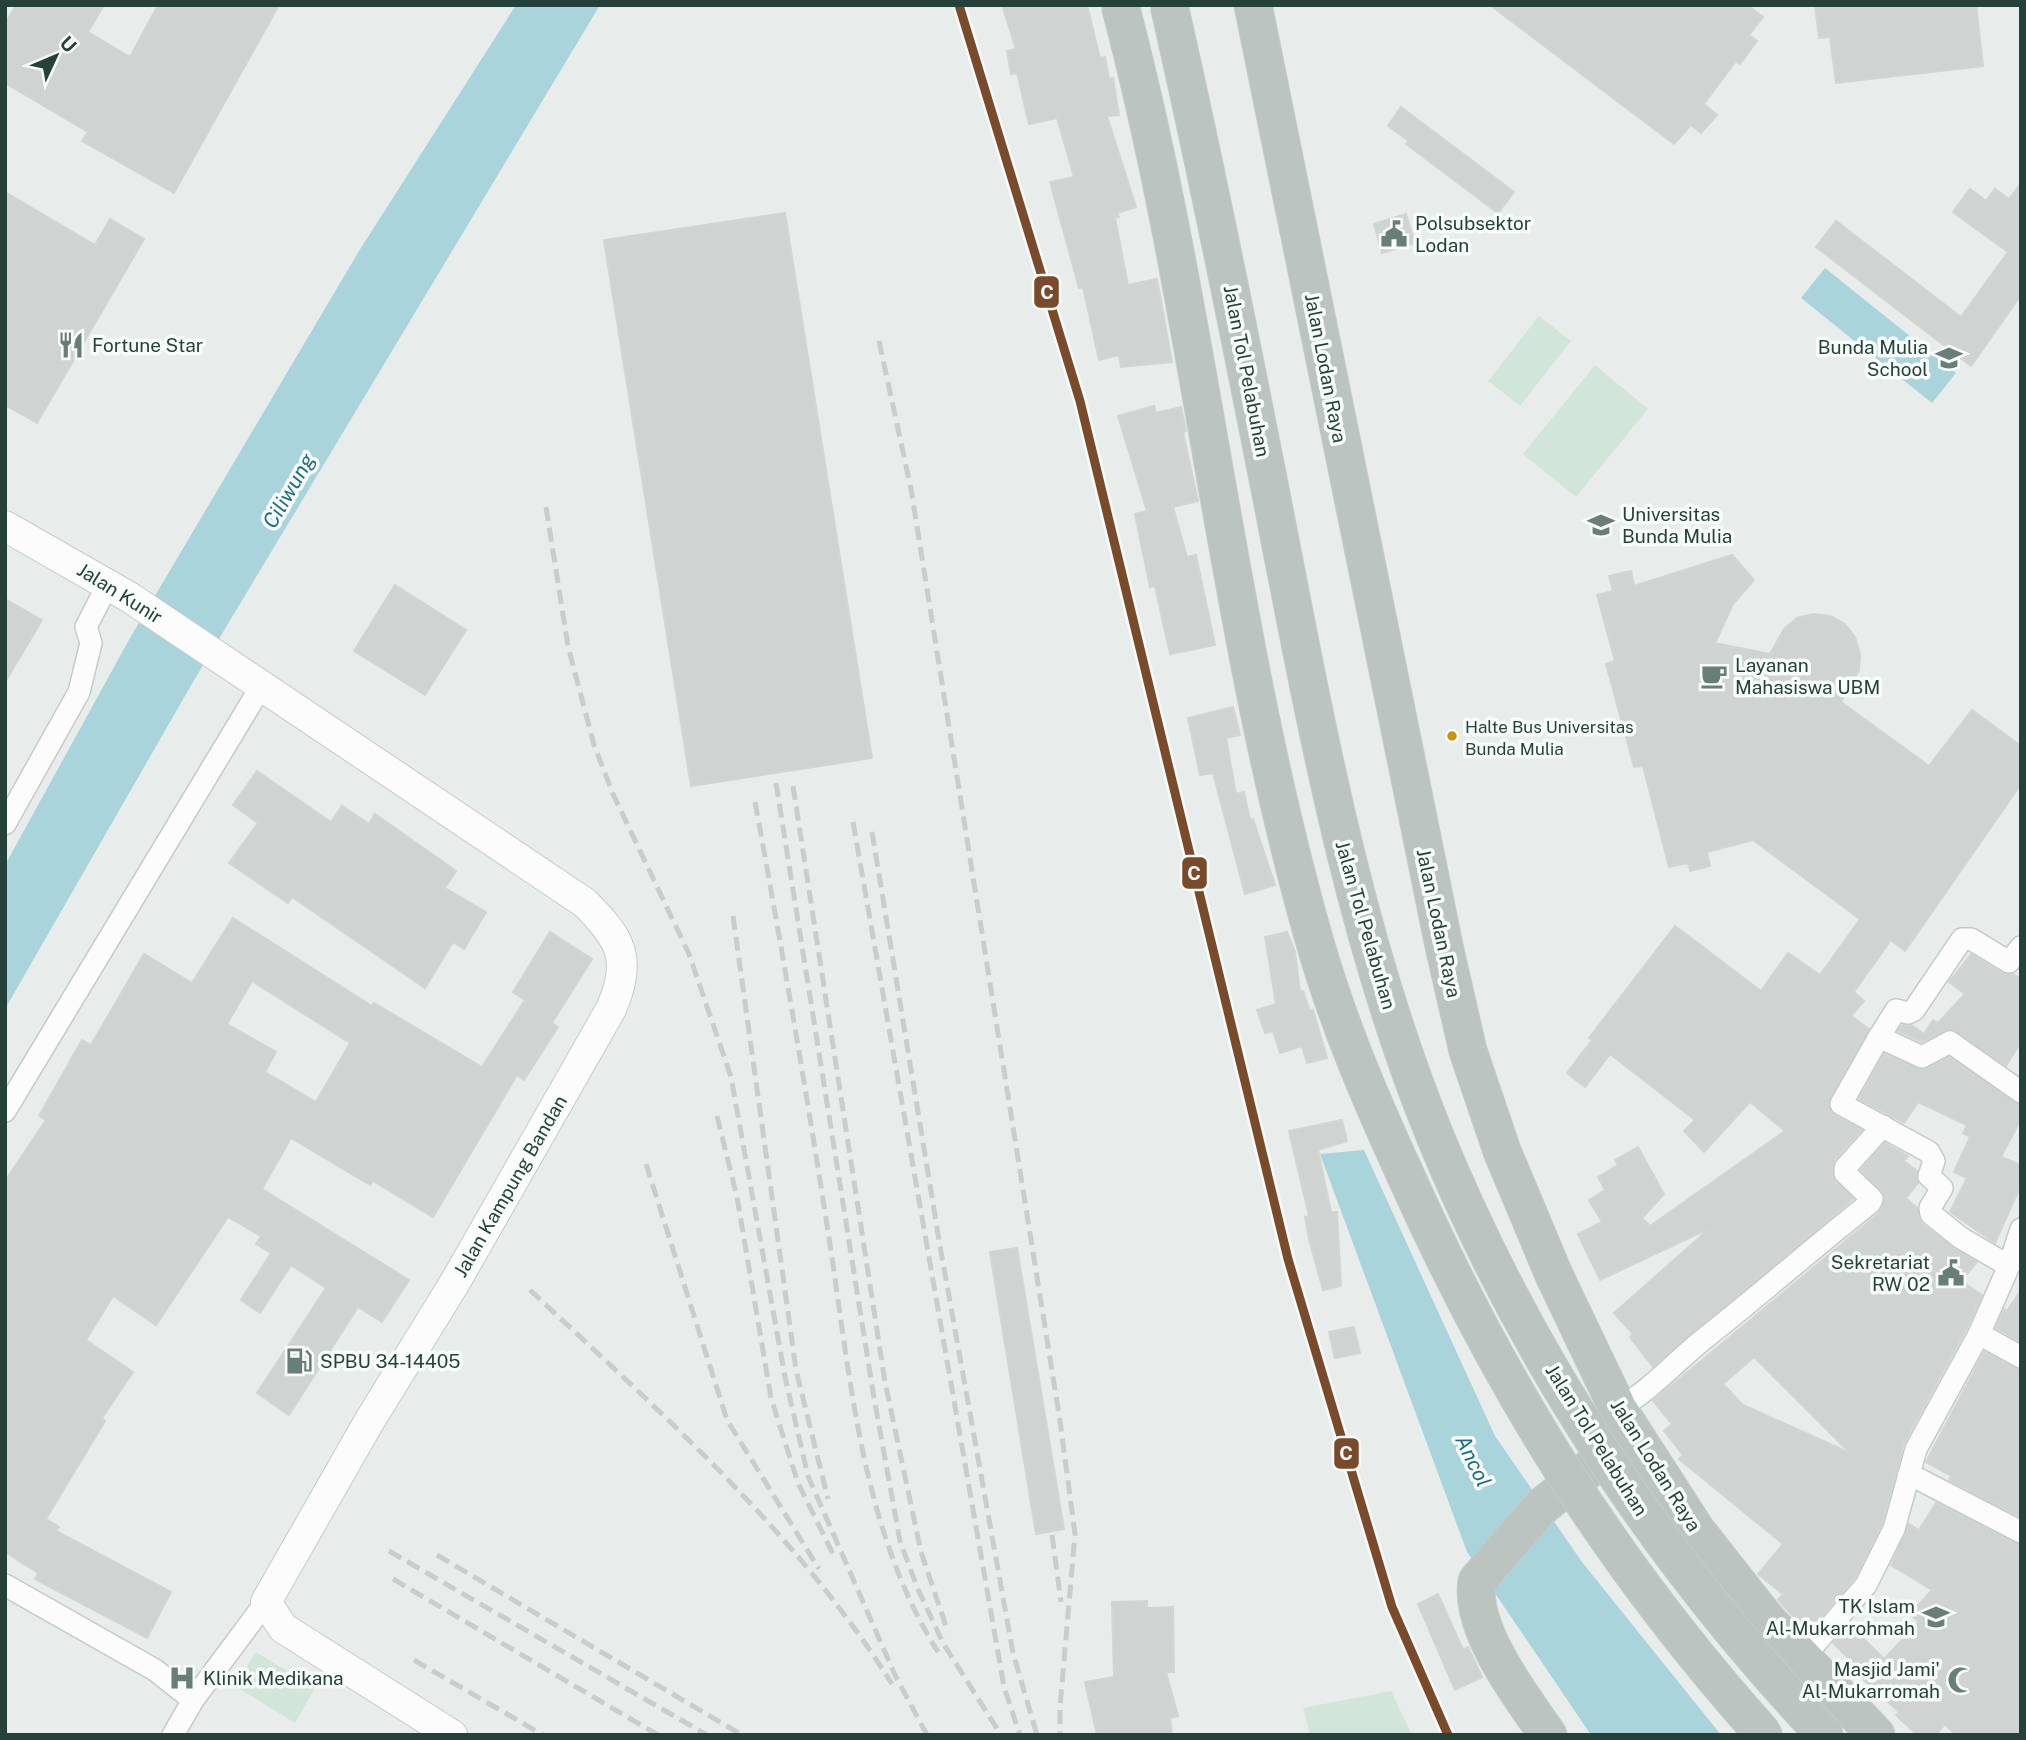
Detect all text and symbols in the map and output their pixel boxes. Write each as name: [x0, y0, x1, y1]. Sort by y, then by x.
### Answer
north arrow: [21, 21, 91, 91]
text: U: [56, 32, 81, 57]
place label: Polsubsektor Lodan: [1415, 212, 1531, 256]
public building icon: Polsubsektor Lodan: [1379, 219, 1409, 249]
line badge: C: [1033, 275, 1060, 309]
text: C: [1040, 281, 1054, 303]
street label: Jalan Tol Pelabuhan: [1220, 283, 1274, 459]
street label: Jalan Lodan Raya: [1301, 291, 1351, 445]
restaurant icon: Fortune Star: [56, 330, 86, 360]
place label: Fortune Star: [92, 334, 203, 356]
place label: Bunda Mulia School: [1818, 336, 1928, 380]
school or university icon: Bunda Mulia School: [1934, 343, 1964, 373]
water label: Ciliwung: [257, 448, 320, 533]
place label: Universitas Bunda Mulia: [1622, 503, 1732, 547]
school or university icon: Universitas Bunda Mulia: [1586, 510, 1616, 540]
street label: Jalan Kunir: [73, 558, 167, 628]
place label: Layanan Mahasiswa UBM: [1735, 654, 1880, 698]
cafe icon: Layanan Mahasiswa UBM: [1699, 661, 1729, 691]
place label: Halte Bus Universitas Bunda Mulia: [1465, 717, 1634, 759]
marker: Halte Bus Universitas Bunda Mulia: [1445, 729, 1459, 743]
street label: Jalan Tol Pelabuhan: [1331, 838, 1401, 1012]
street label: Jalan Lodan Raya: [1412, 847, 1466, 999]
line badge: C: [1181, 856, 1208, 890]
text: C: [1187, 862, 1201, 884]
street label: Jalan Kampung Bandan: [449, 1091, 571, 1281]
place label: Sekretariat RW 02: [1831, 1251, 1930, 1295]
public building icon: Sekretariat RW 02: [1936, 1258, 1966, 1288]
fuel station icon: SPBU 34-14405: [284, 1346, 314, 1376]
place label: SPBU 34-14405: [320, 1350, 460, 1372]
street label: Jalan Tol Pelabuhan: [1541, 1360, 1653, 1520]
street label: Jalan Lodan Raya: [1606, 1395, 1706, 1535]
water label: Ancol: [1450, 1431, 1497, 1491]
line badge: C: [1333, 1437, 1360, 1470]
text: C: [1339, 1442, 1353, 1464]
place label: TK Islam Al-Mukarrohmah: [1766, 1595, 1915, 1639]
school or university icon: TK Islam Al-Mukarrohmah: [1921, 1602, 1951, 1632]
place label: Masjid Jami' Al-Mukarromah: [1802, 1658, 1940, 1702]
hospital icon: Klinik Medikana: [167, 1663, 197, 1693]
mosque icon: Masjid Jami' Al-Mukarromah: [1946, 1665, 1976, 1695]
place label: Klinik Medikana: [203, 1667, 344, 1689]

